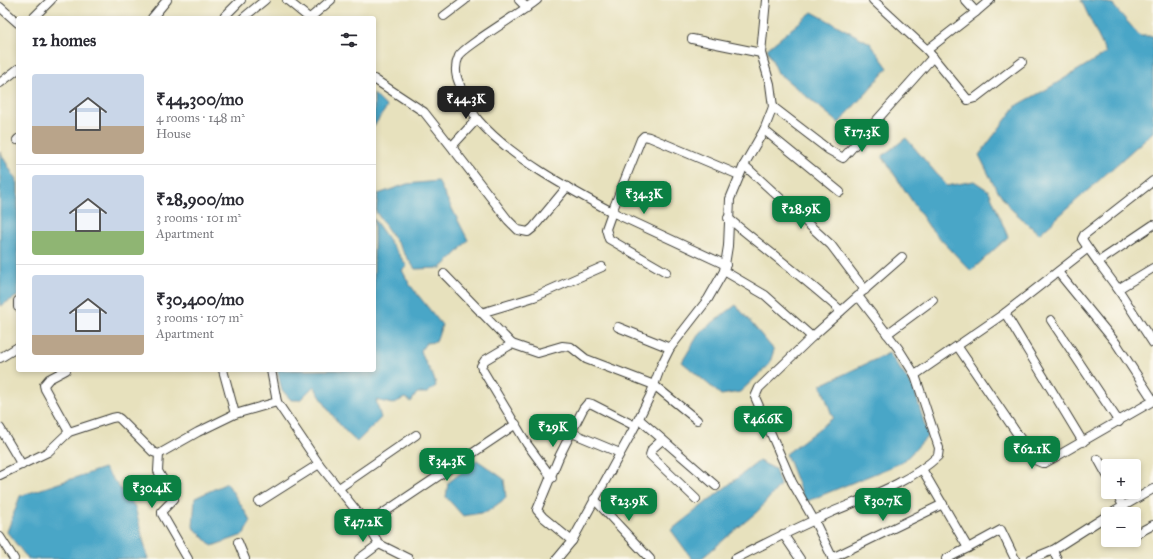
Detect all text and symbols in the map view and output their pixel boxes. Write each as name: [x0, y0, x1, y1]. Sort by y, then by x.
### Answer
icon: filters: [338, 29, 360, 51]
text: 12 homes: [32, 30, 96, 51]
pin: ₹44.3K: [433, 86, 499, 120]
text: ₹44,300/mo: [156, 89, 244, 110]
icon: home: [64, 90, 112, 138]
text: ₹44.3K: [446, 91, 486, 107]
text: 4 rooms · 148 m²: [156, 110, 245, 126]
pin: ₹17.3K: [829, 119, 895, 153]
text: ₹17.3K: [844, 124, 880, 140]
text: House: [156, 126, 191, 142]
pin: ₹34.3K: [611, 181, 677, 215]
text: ₹34.3K: [625, 186, 663, 202]
text: ₹28,900/mo: [156, 189, 244, 210]
icon: home: [64, 191, 112, 239]
pin: ₹28.9K: [768, 196, 834, 230]
text: ₹28.9K: [781, 201, 821, 217]
text: 3 rooms · 101 m²: [156, 210, 241, 226]
text: Apartment: [156, 226, 214, 242]
text: ₹30,400/mo: [156, 289, 244, 310]
icon: home: [64, 291, 112, 339]
text: 3 rooms · 107 m²: [156, 310, 243, 326]
text: Apartment: [156, 326, 214, 342]
pin: ₹46.6K: [730, 406, 796, 440]
text: ₹46.6K: [743, 411, 783, 427]
pin: ₹29K: [529, 414, 577, 448]
text: ₹29K: [538, 419, 568, 435]
pin: ₹62.1K: [999, 436, 1065, 470]
text: ₹62.1K: [1013, 441, 1051, 457]
pin: ₹34.3K: [414, 448, 480, 482]
text: ₹34.3K: [428, 453, 466, 469]
map controls: [1101, 459, 1141, 547]
button: +: [1101, 459, 1141, 499]
pin: ₹30.4K: [119, 475, 185, 509]
text: ₹30.4K: [132, 480, 172, 496]
pin: ₹23.9K: [596, 488, 662, 522]
pin: ₹30.7K: [850, 488, 916, 522]
text: ₹23.9K: [610, 493, 648, 509]
text: ₹30.7K: [864, 493, 902, 509]
button: −: [1101, 507, 1141, 547]
pin: ₹47.2K: [330, 509, 396, 543]
text: ₹47.2K: [343, 514, 383, 530]

